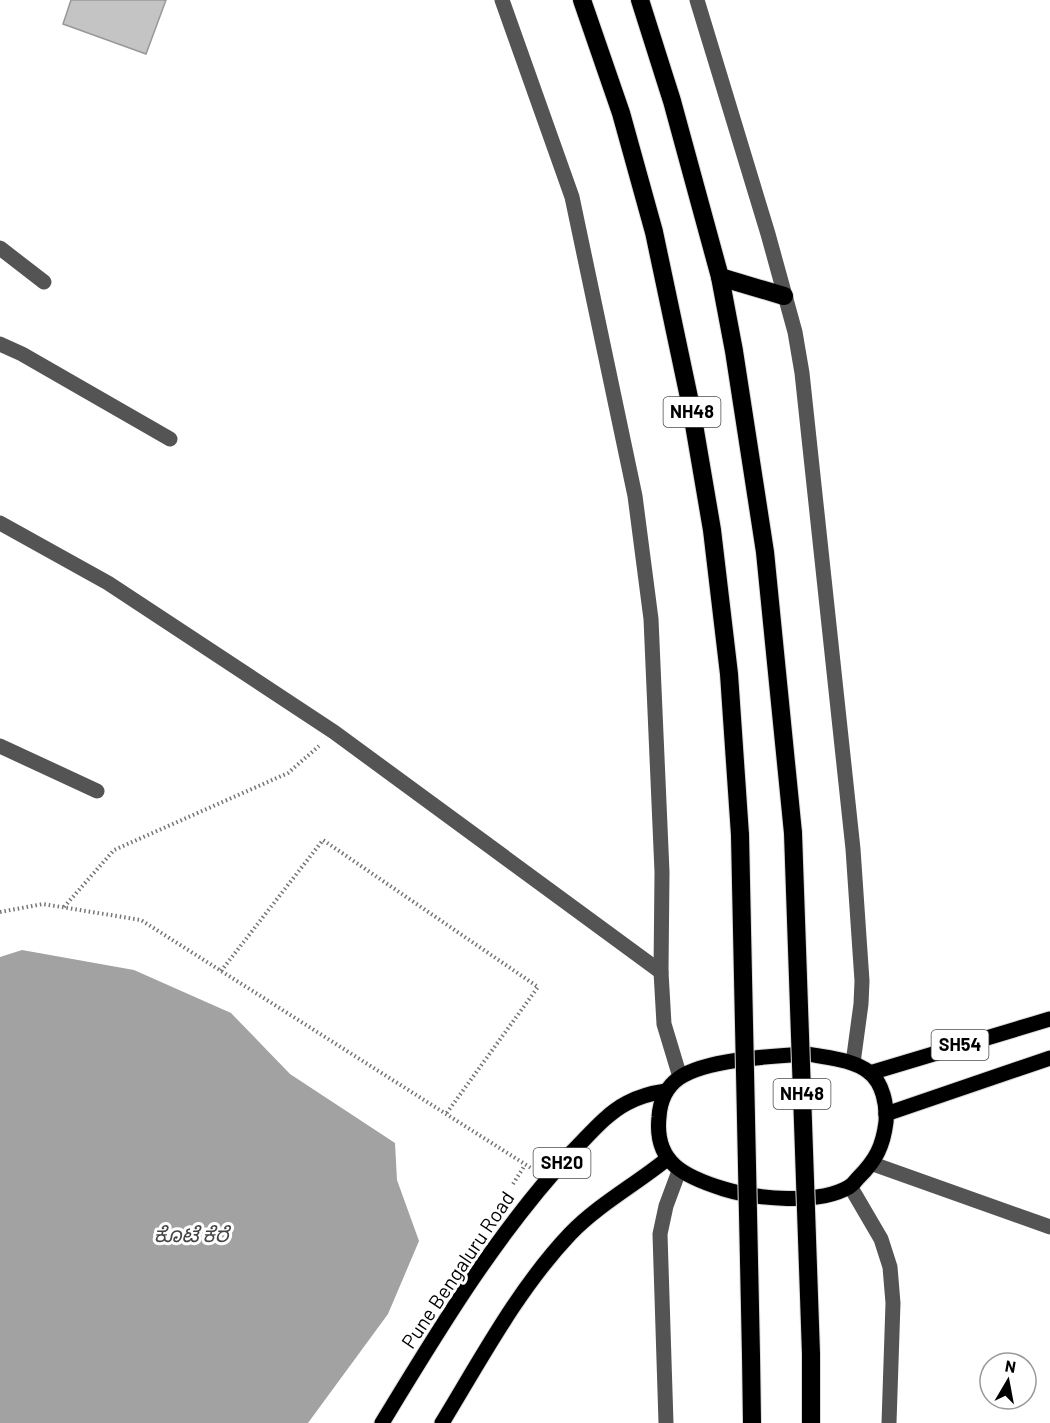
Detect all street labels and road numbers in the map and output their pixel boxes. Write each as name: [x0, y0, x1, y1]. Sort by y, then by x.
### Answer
road number: NH48: [664, 397, 720, 427]
road number: SH54: [932, 1030, 988, 1060]
road number: NH48: [774, 1079, 830, 1109]
road number: SH20: [534, 1148, 590, 1178]
street label: Pune Bengaluru Road: [396, 1186, 519, 1353]

